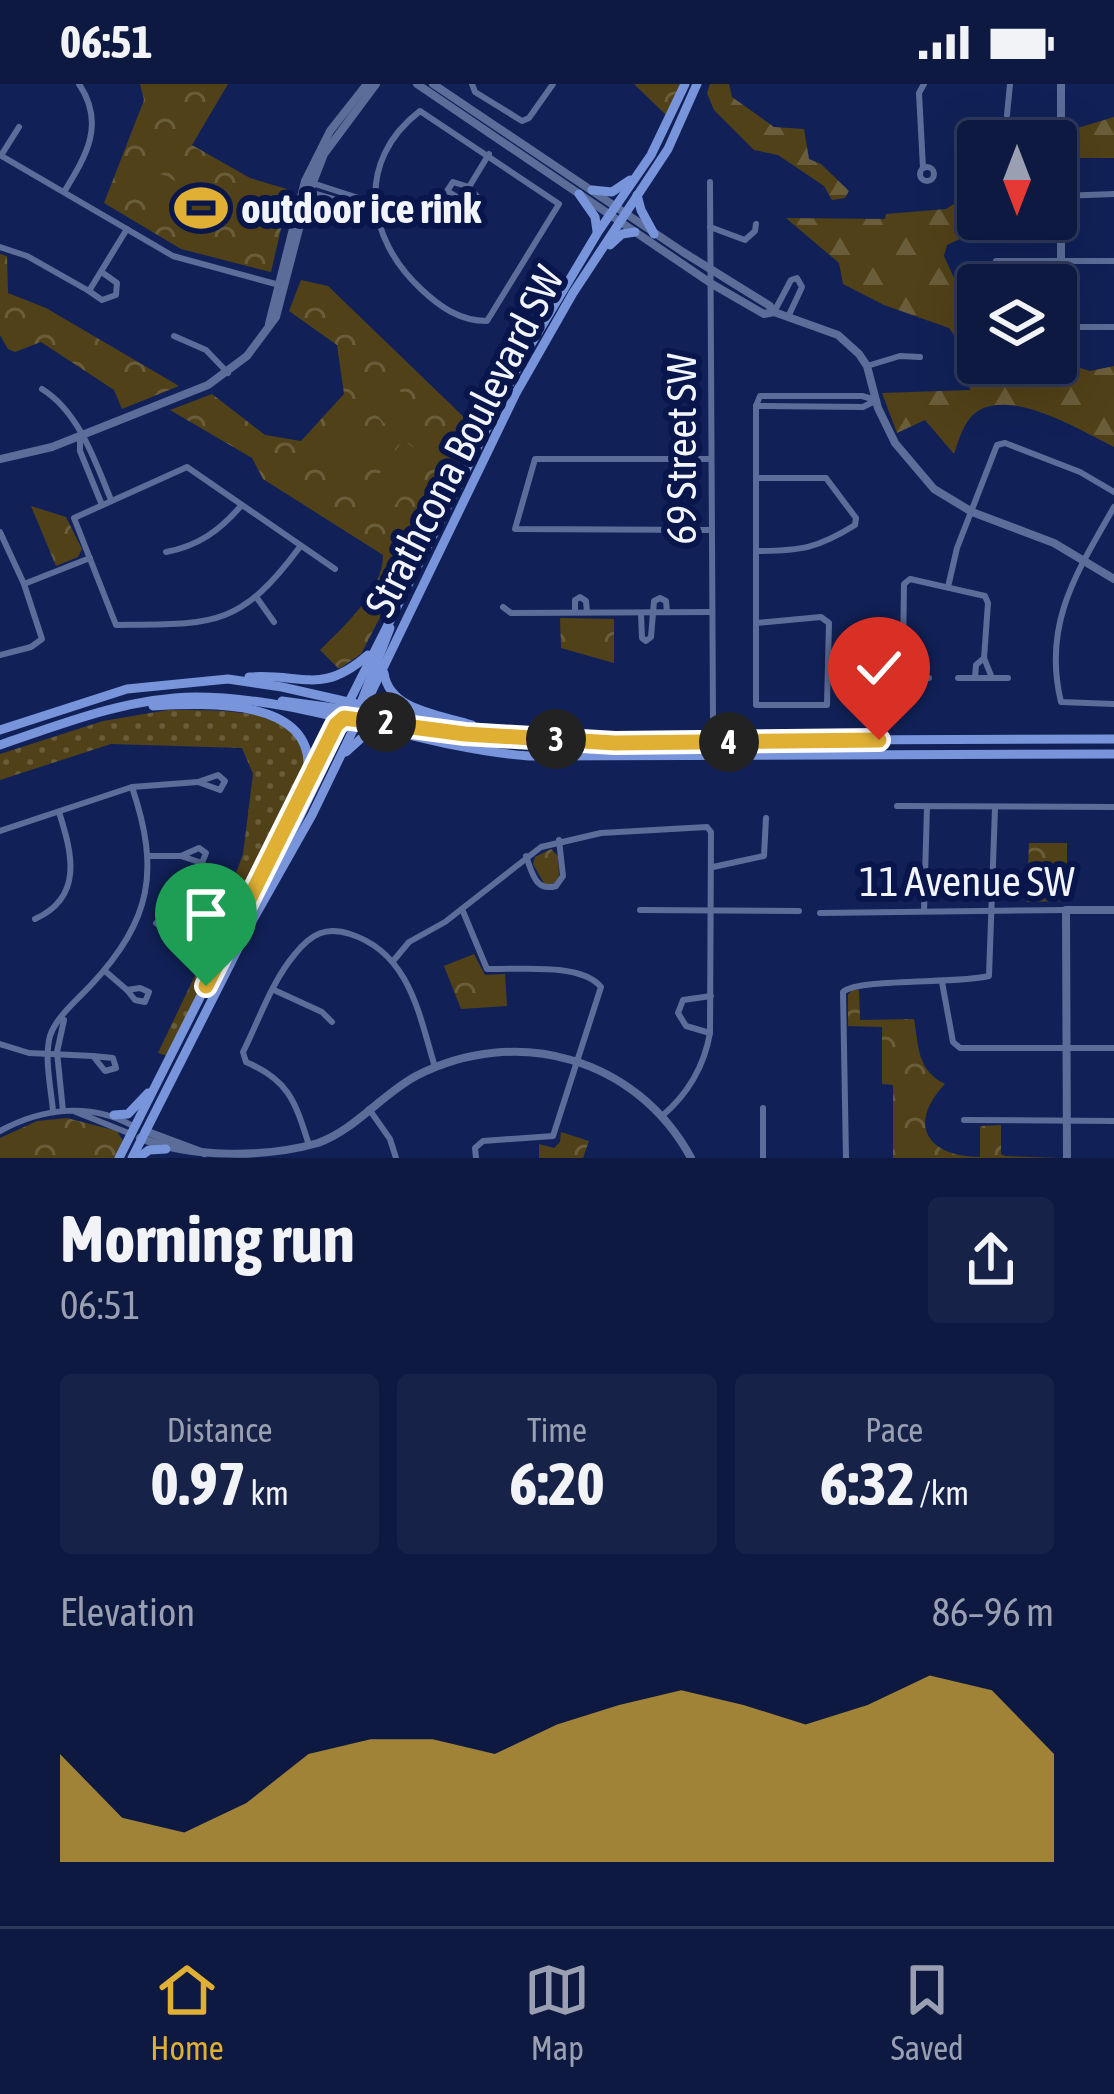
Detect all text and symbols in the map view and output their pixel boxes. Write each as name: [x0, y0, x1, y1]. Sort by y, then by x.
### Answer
text: 06:51: [60, 16, 153, 68]
north arrow: [957, 120, 1077, 240]
map controls: [957, 120, 1077, 384]
sports icon: outdoor ice rink: [172, 179, 230, 237]
place label: outdoor ice rink: [241, 184, 482, 232]
street label: Strathcona Boulevard SW: [355, 258, 573, 624]
button: layers: [957, 264, 1077, 384]
street label: 69 Street SW: [657, 353, 705, 545]
pin: [828, 617, 930, 740]
icon: check: [846, 635, 912, 701]
pin: 2: [356, 692, 416, 752]
text: 2: [378, 703, 394, 741]
pin: 3: [526, 709, 586, 769]
pin: 4: [699, 712, 759, 772]
text: 3: [548, 720, 564, 758]
text: 4: [721, 723, 737, 761]
street label: 11 Avenue SW: [859, 857, 1075, 905]
pin: [155, 863, 257, 986]
icon: arrive: [173, 881, 239, 947]
button: share: [928, 1197, 1054, 1323]
text: Morning run: [60, 1200, 355, 1276]
text: 06:51: [60, 1283, 140, 1327]
text: Distance: [167, 1411, 273, 1449]
text: Time: [527, 1411, 587, 1449]
text: Pace: [865, 1411, 923, 1449]
text: 0.97: [151, 1449, 246, 1518]
text: 6:20: [509, 1449, 605, 1518]
text: 6:32: [820, 1449, 915, 1518]
text: km: [246, 1474, 289, 1512]
text: /km: [915, 1474, 969, 1512]
text: Elevation: [60, 1590, 195, 1634]
text: 86–96 m: [932, 1590, 1054, 1634]
tab: Home: [150, 1957, 224, 2067]
tab: Map: [524, 1957, 590, 2067]
tab: Saved: [891, 1957, 964, 2067]

